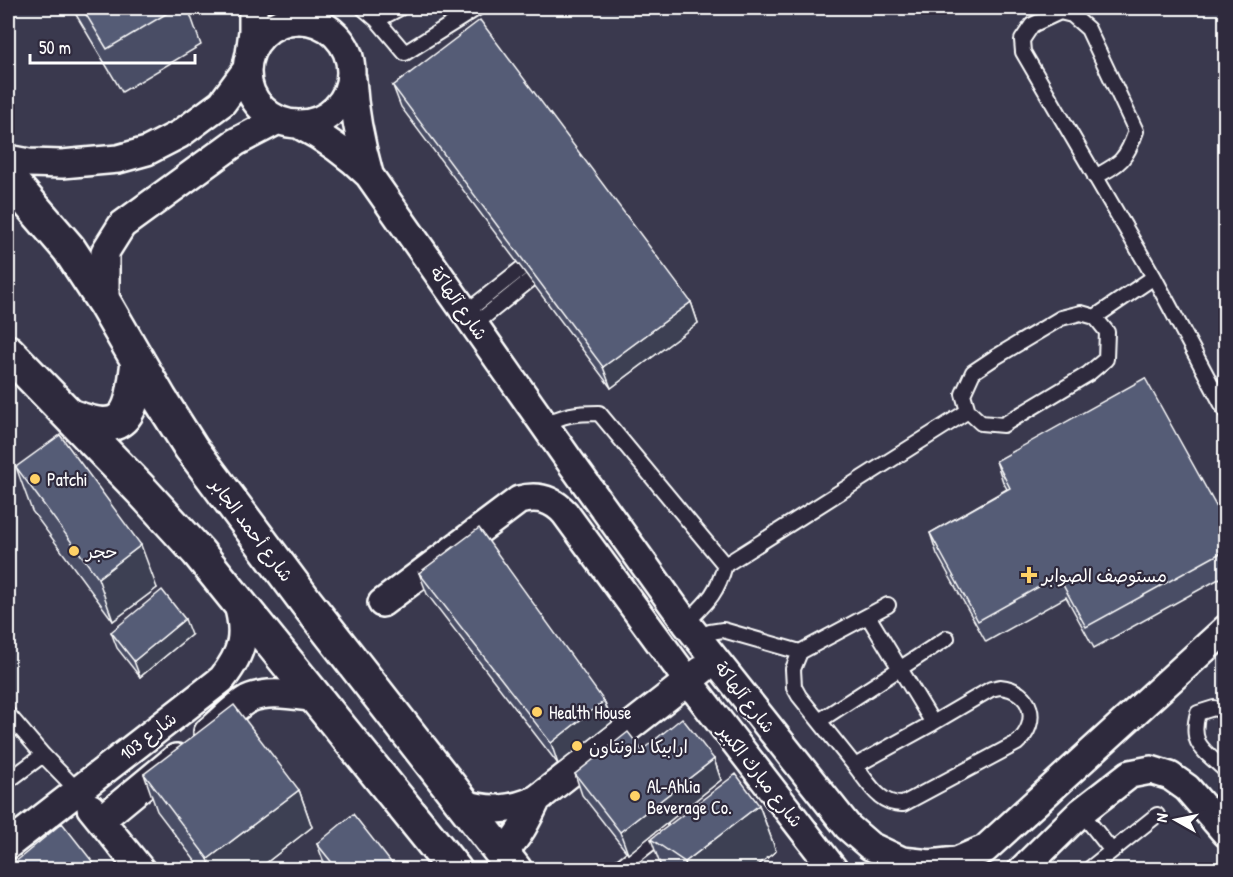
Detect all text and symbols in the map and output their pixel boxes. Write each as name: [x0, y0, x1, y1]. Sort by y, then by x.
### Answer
scale bar: [30, 27, 195, 65]
text: 50 m: [39, 35, 71, 60]
street label: شارع آلهاكة: [424, 261, 494, 345]
place label: Patchi: [47, 467, 87, 492]
marker: Patchi: [28, 472, 42, 486]
street label: شارع أحمد الجابر: [204, 472, 299, 587]
place label: حجر: [84, 539, 118, 564]
marker: حجر: [67, 544, 81, 558]
place label: مستوصف الصوابر: [1040, 563, 1167, 588]
marker: مستوصف الصوابر: [1020, 566, 1038, 584]
street label: شارع آلهاكة: [709, 656, 781, 738]
place label: Health House: [549, 700, 631, 725]
marker: Health House: [530, 705, 544, 719]
street label: شارع 103: [114, 706, 182, 766]
street label: شارع مبارك الكبير: [712, 718, 809, 832]
place label: ارابيكا داونتاون: [589, 734, 688, 759]
marker: ارابيكا داونتاون: [570, 739, 584, 753]
place label: Al-Ahlia Beverage Co.: [647, 774, 732, 820]
marker: Al-Ahlia Beverage Co.: [628, 789, 642, 803]
north arrow: [1146, 790, 1206, 850]
text: N: [1150, 811, 1173, 824]

